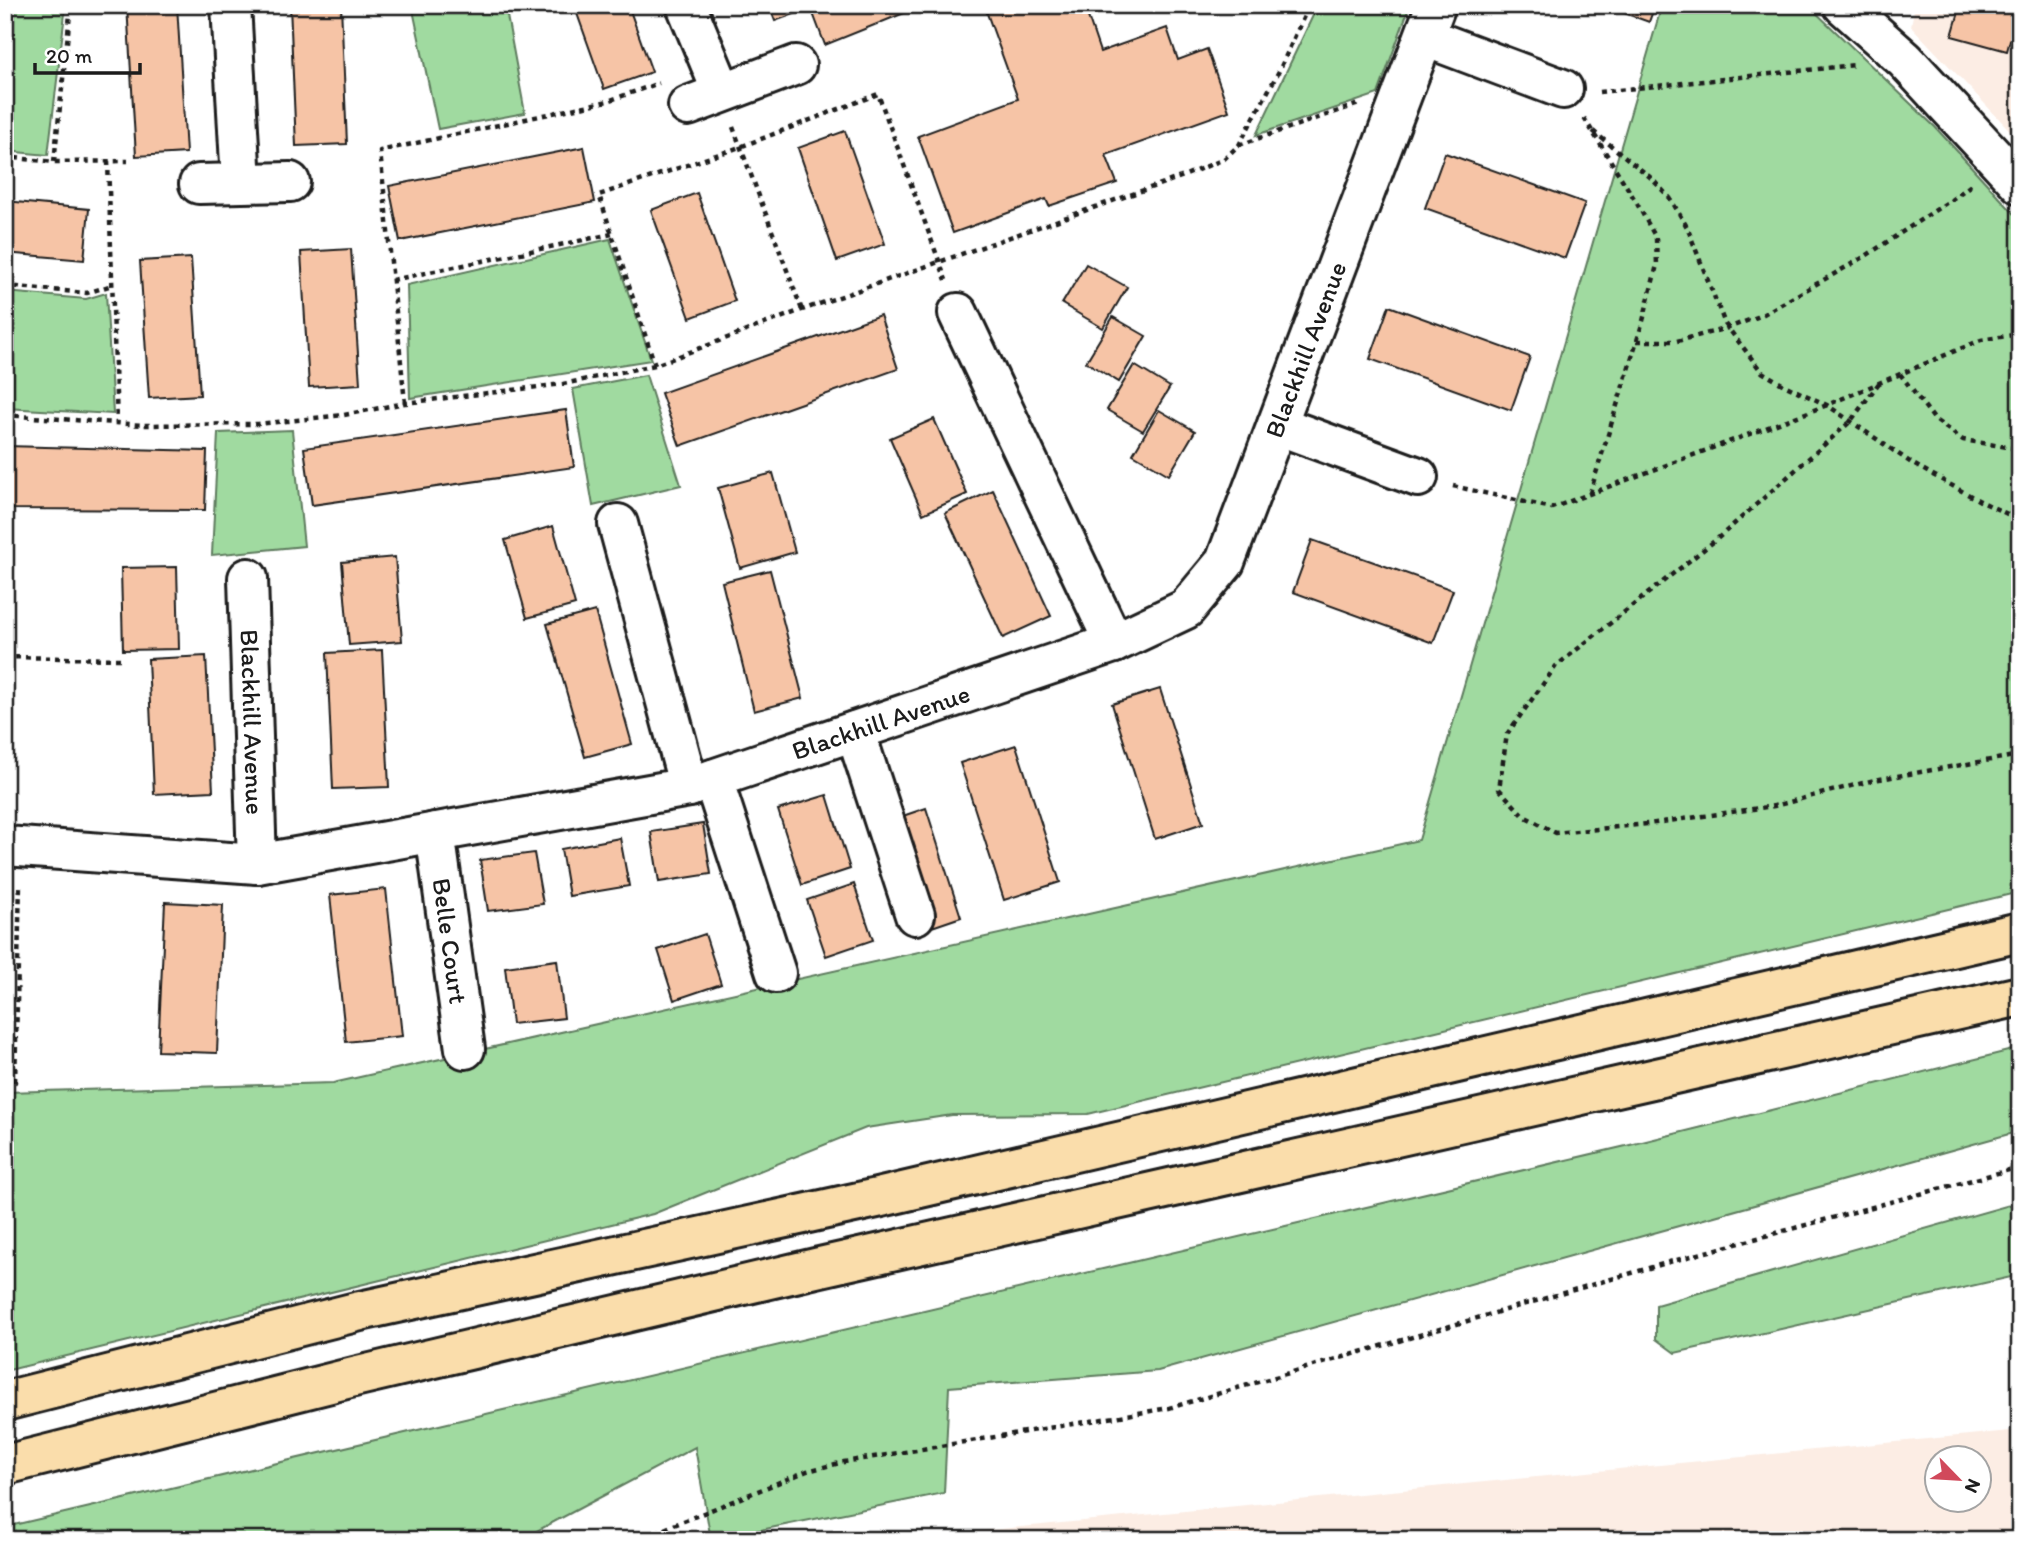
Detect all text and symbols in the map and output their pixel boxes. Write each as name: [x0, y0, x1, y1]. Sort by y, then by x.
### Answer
scale bar: [35, 32, 140, 76]
text: 20 m: [46, 43, 93, 68]
street label: Blackhill Avenue: [1258, 257, 1353, 442]
street label: Blackhill Avenue: [234, 629, 271, 815]
street label: Blackhill Avenue: [788, 677, 974, 767]
street label: Belle Court: [426, 876, 475, 1006]
north arrow: [1924, 1444, 1994, 1514]
text: N: [1960, 1475, 1986, 1497]

